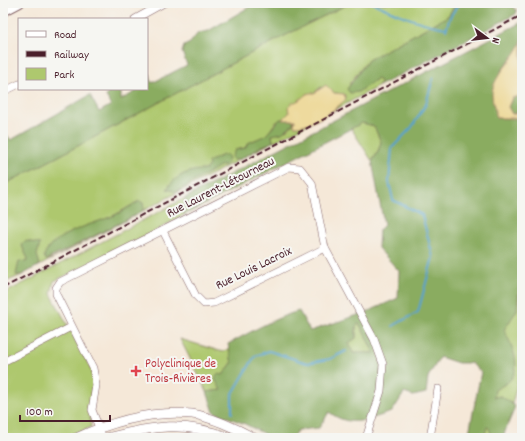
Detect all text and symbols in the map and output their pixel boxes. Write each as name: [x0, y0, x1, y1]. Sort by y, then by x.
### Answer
legend: [18, 18, 148, 90]
north arrow: [467, 18, 507, 58]
text: Road: [54, 27, 76, 44]
text: N: [486, 35, 503, 45]
text: Railway: [54, 47, 90, 64]
text: Park: [54, 67, 75, 84]
street label: Rue Laurent-Létourneau: [164, 153, 278, 223]
street label: Rue Louis Lacroix: [213, 242, 295, 296]
place label: Polyclinique de Trois-Rivières: [145, 355, 216, 389]
marker: Polyclinique de Trois-Rivières: [130, 365, 142, 377]
scale bar: [20, 397, 110, 423]
text: 100 m: [26, 404, 53, 421]

